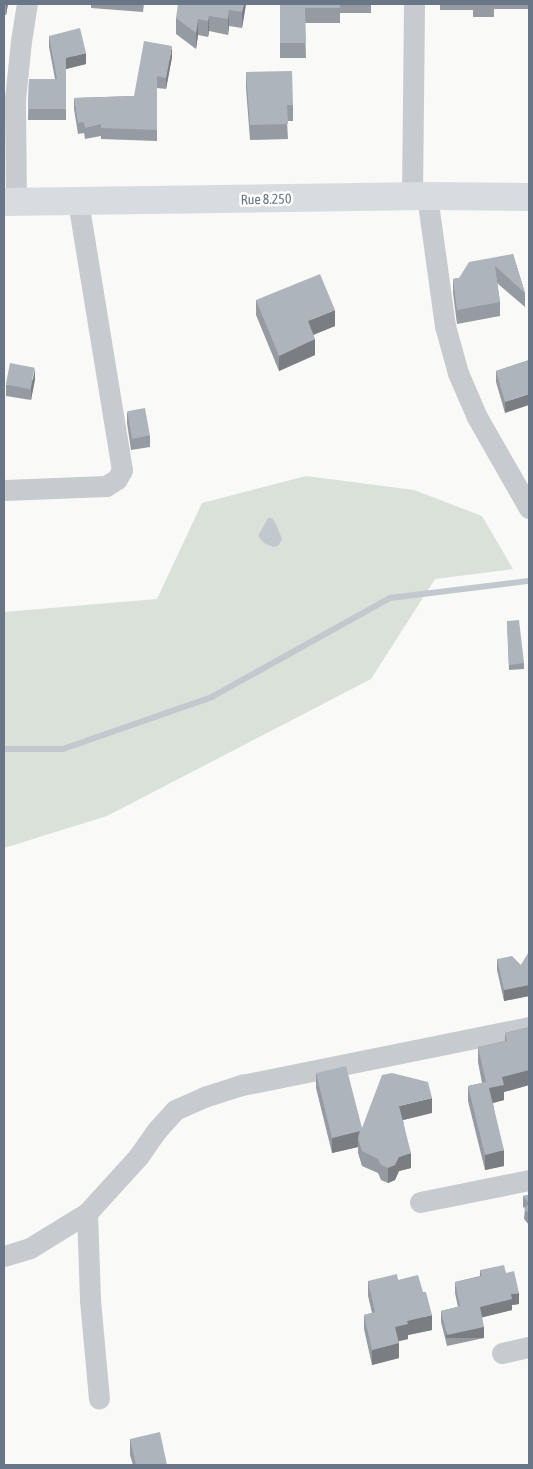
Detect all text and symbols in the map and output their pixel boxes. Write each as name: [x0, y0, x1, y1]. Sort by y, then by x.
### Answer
street label: Rue 8.250: [240, 190, 292, 208]

